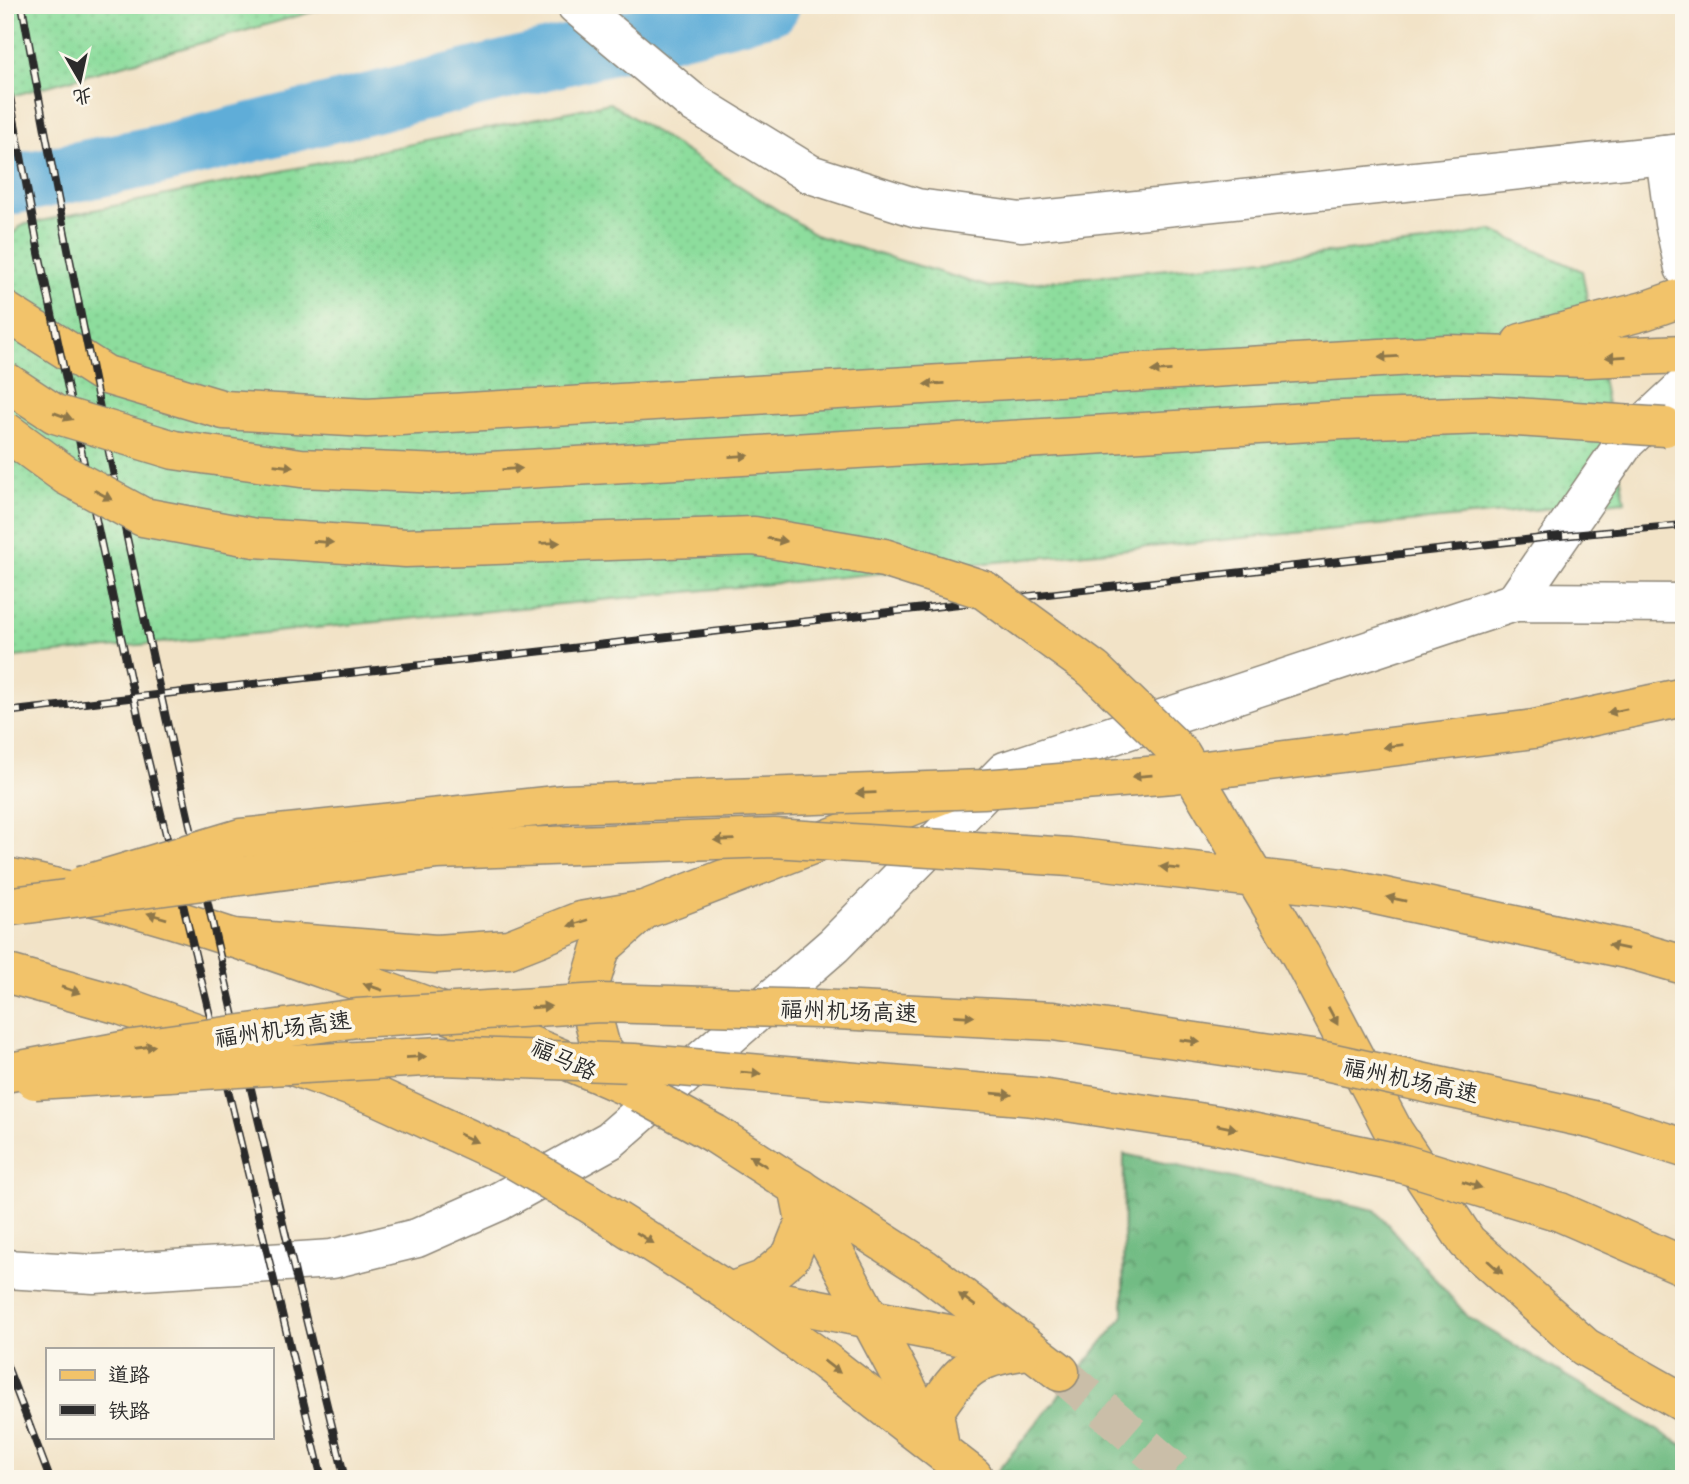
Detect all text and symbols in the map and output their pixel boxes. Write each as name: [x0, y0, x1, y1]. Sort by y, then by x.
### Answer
north arrow: [46, 46, 116, 116]
text: 北: [71, 83, 94, 111]
one-way arrow: [1604, 351, 1626, 362]
one-way arrow: [1377, 352, 1399, 363]
one-way arrow: [1150, 366, 1172, 377]
one-way arrow: [923, 379, 945, 390]
one-way arrow: [53, 410, 74, 421]
one-way arrow: [728, 450, 750, 461]
one-way arrow: [274, 461, 296, 472]
one-way arrow: [501, 464, 523, 475]
one-way arrow: [93, 489, 113, 501]
one-way arrow: [766, 534, 788, 545]
one-way arrow: [312, 537, 334, 548]
one-way arrow: [540, 538, 562, 549]
one-way arrow: [1606, 706, 1628, 717]
one-way arrow: [1381, 741, 1403, 752]
one-way arrow: [1131, 771, 1153, 782]
one-way arrow: [855, 787, 877, 798]
one-way arrow: [712, 835, 734, 846]
one-way arrow: [1159, 863, 1181, 874]
one-way arrow: [1384, 894, 1406, 905]
one-way arrow: [146, 910, 167, 920]
one-way arrow: [567, 918, 588, 928]
one-way arrow: [1607, 941, 1629, 952]
one-way arrow: [362, 981, 383, 992]
one-way arrow: [61, 985, 82, 995]
street label: 福州机场高速: [780, 993, 919, 1027]
one-way arrow: [531, 1001, 553, 1012]
street label: 福州机场高速: [212, 1004, 353, 1052]
one-way arrow: [1327, 1006, 1339, 1026]
one-way arrow: [954, 1011, 976, 1022]
street label: 福马路: [527, 1030, 602, 1086]
one-way arrow: [1179, 1036, 1201, 1047]
one-way arrow: [134, 1042, 156, 1053]
street label: 福州机场高速: [1341, 1050, 1482, 1108]
one-way arrow: [405, 1052, 427, 1063]
one-way arrow: [740, 1068, 762, 1079]
one-way arrow: [991, 1089, 1013, 1100]
one-way arrow: [1216, 1122, 1238, 1133]
one-way arrow: [457, 1133, 478, 1144]
one-way arrow: [748, 1154, 767, 1167]
one-way arrow: [1462, 1180, 1483, 1191]
one-way arrow: [635, 1231, 655, 1244]
one-way arrow: [1486, 1259, 1504, 1275]
one-way arrow: [959, 1293, 977, 1308]
legend: [46, 1348, 273, 1438]
one-way arrow: [823, 1359, 841, 1374]
text: 道路: [108, 1360, 150, 1387]
text: 铁路: [108, 1396, 150, 1423]

